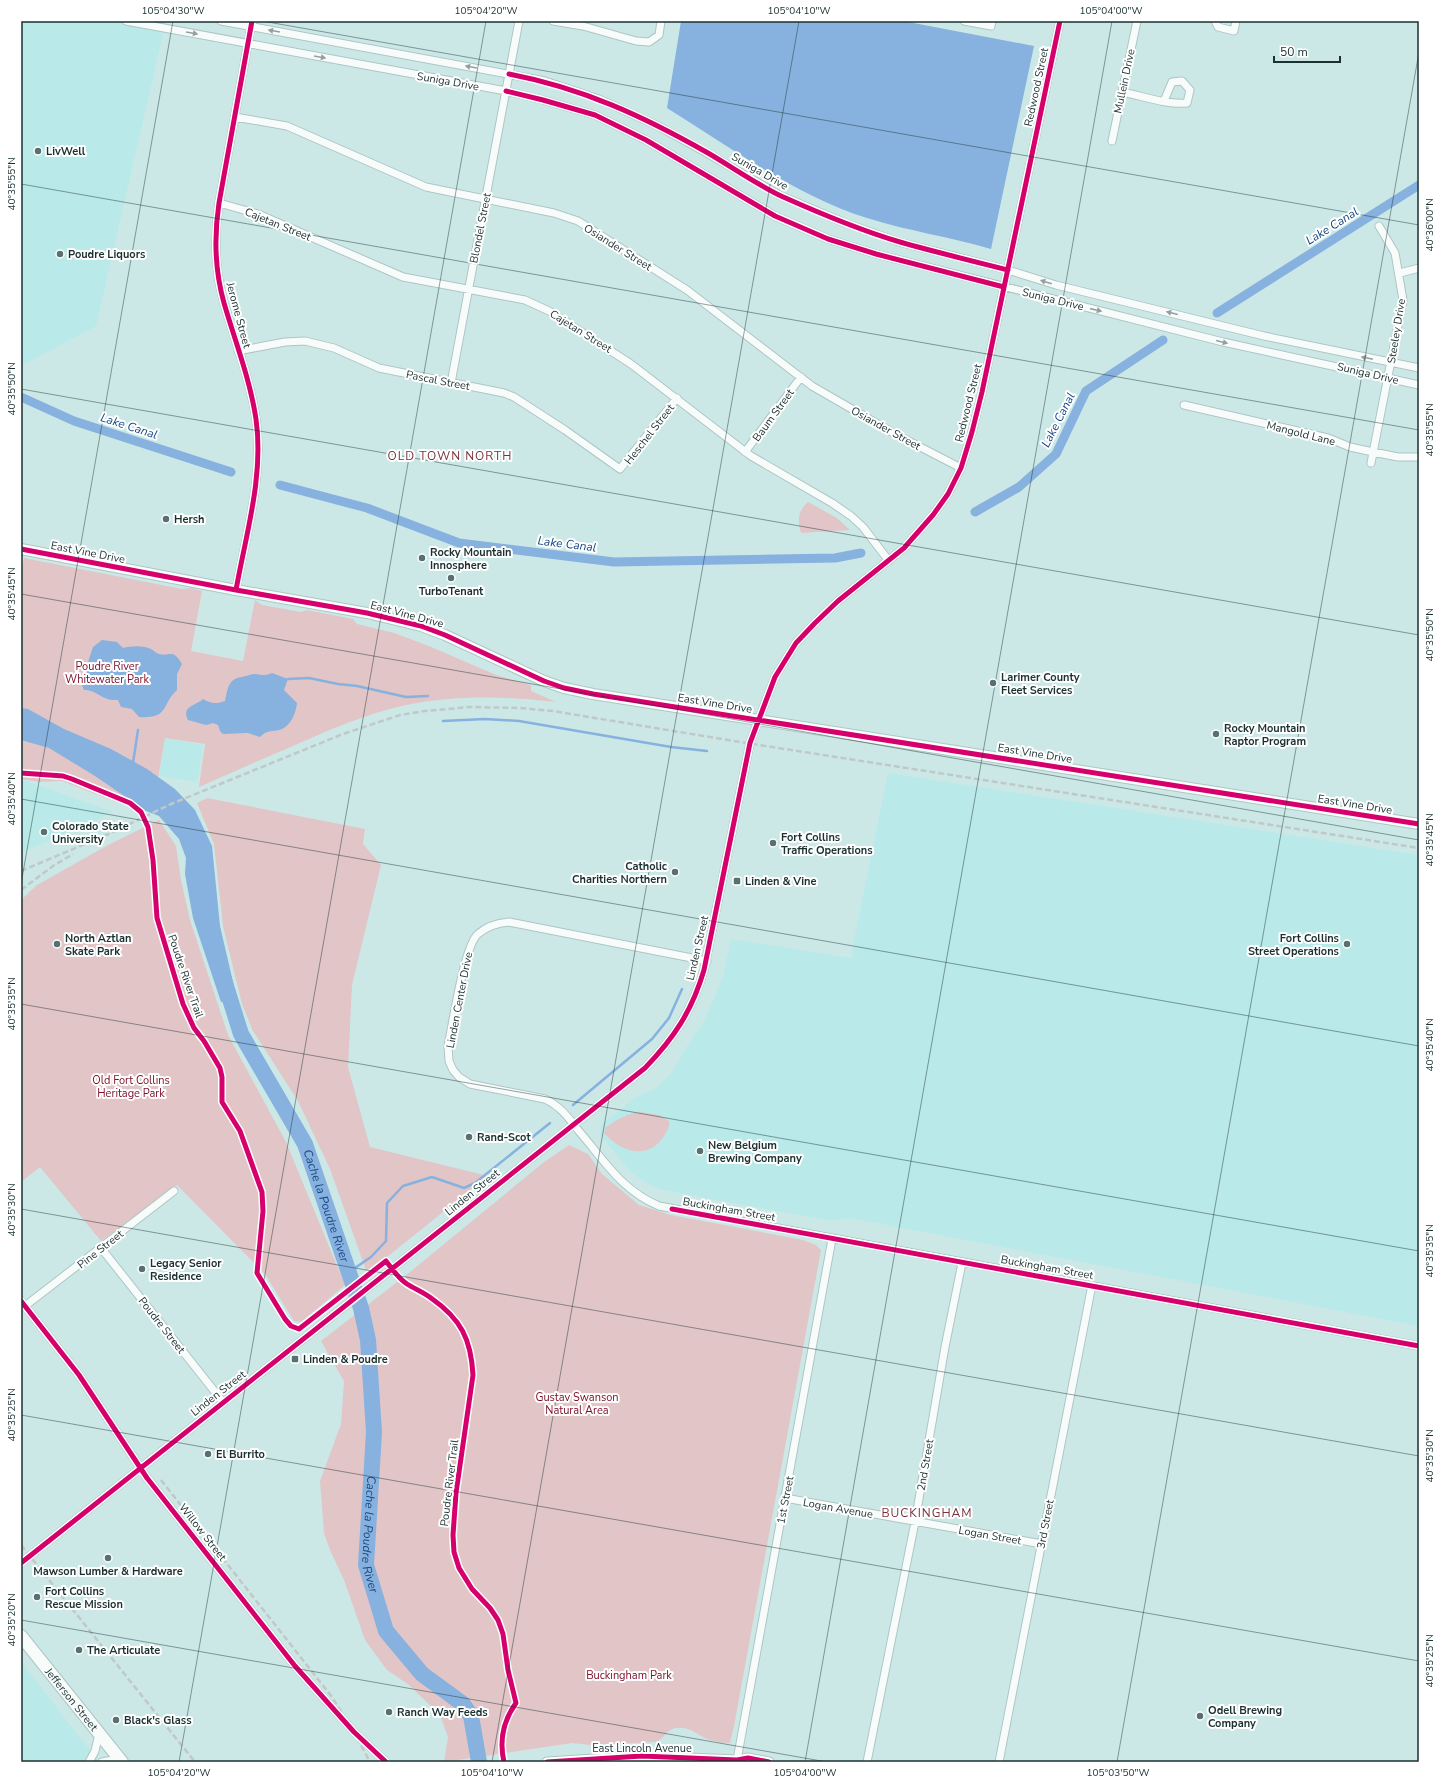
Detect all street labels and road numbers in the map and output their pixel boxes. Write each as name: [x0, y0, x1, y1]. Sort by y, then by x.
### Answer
street label: Redwood Street: [1021, 46, 1052, 128]
street label: Mullein Drive: [1110, 47, 1139, 115]
street label: Suniga Drive: [416, 69, 480, 94]
street label: Suniga Drive: [729, 149, 791, 194]
street label: Blondel Street: [466, 191, 495, 265]
street label: Cajetan Street: [242, 204, 313, 245]
street label: Osiander Street: [581, 221, 655, 274]
street label: Jerome Street: [222, 280, 255, 350]
street label: Suniga Drive: [1021, 285, 1085, 314]
street label: Steeley Drive: [1384, 297, 1409, 365]
street label: Cajetan Street: [547, 306, 615, 356]
street label: Suniga Drive: [1336, 359, 1400, 388]
street label: Redwood Street: [952, 362, 985, 444]
street label: Pascal Street: [405, 367, 471, 394]
street label: Baum Street: [749, 386, 798, 445]
street label: Heschel Street: [621, 401, 678, 468]
street label: Osiander Street: [848, 403, 923, 454]
street label: Mangold Lane: [1265, 418, 1337, 449]
street label: East Vine Drive: [50, 538, 126, 567]
street label: East Vine Drive: [369, 598, 445, 631]
street label: East Vine Drive: [677, 690, 753, 717]
street label: East Vine Drive: [997, 740, 1073, 767]
street label: East Vine Drive: [1317, 791, 1393, 818]
street label: Linden Street: [683, 914, 712, 982]
street label: Poudre River Trail: [164, 932, 207, 1021]
street label: Linden Center Drive: [443, 951, 476, 1049]
street label: Linden Street: [442, 1166, 503, 1219]
street label: Buckingham Street: [681, 1194, 777, 1225]
street label: Pine Street: [74, 1227, 126, 1272]
street label: Buckingham Street: [999, 1252, 1095, 1283]
street label: Poudre Street: [135, 1294, 189, 1357]
street label: Linden Street: [188, 1367, 249, 1420]
street label: Poudre River Trail: [437, 1438, 462, 1527]
street label: 2nd Street: [914, 1438, 937, 1492]
street label: 1st Street: [773, 1475, 798, 1525]
street label: Logan Avenue: [802, 1495, 874, 1522]
street label: 3rd Street: [1033, 1498, 1058, 1550]
street label: Willow Street: [175, 1500, 230, 1564]
street label: Logan Street: [957, 1523, 1023, 1548]
street label: Jefferson Street: [41, 1664, 101, 1734]
street label: East Lincoln Avenue: [592, 1741, 692, 1756]

